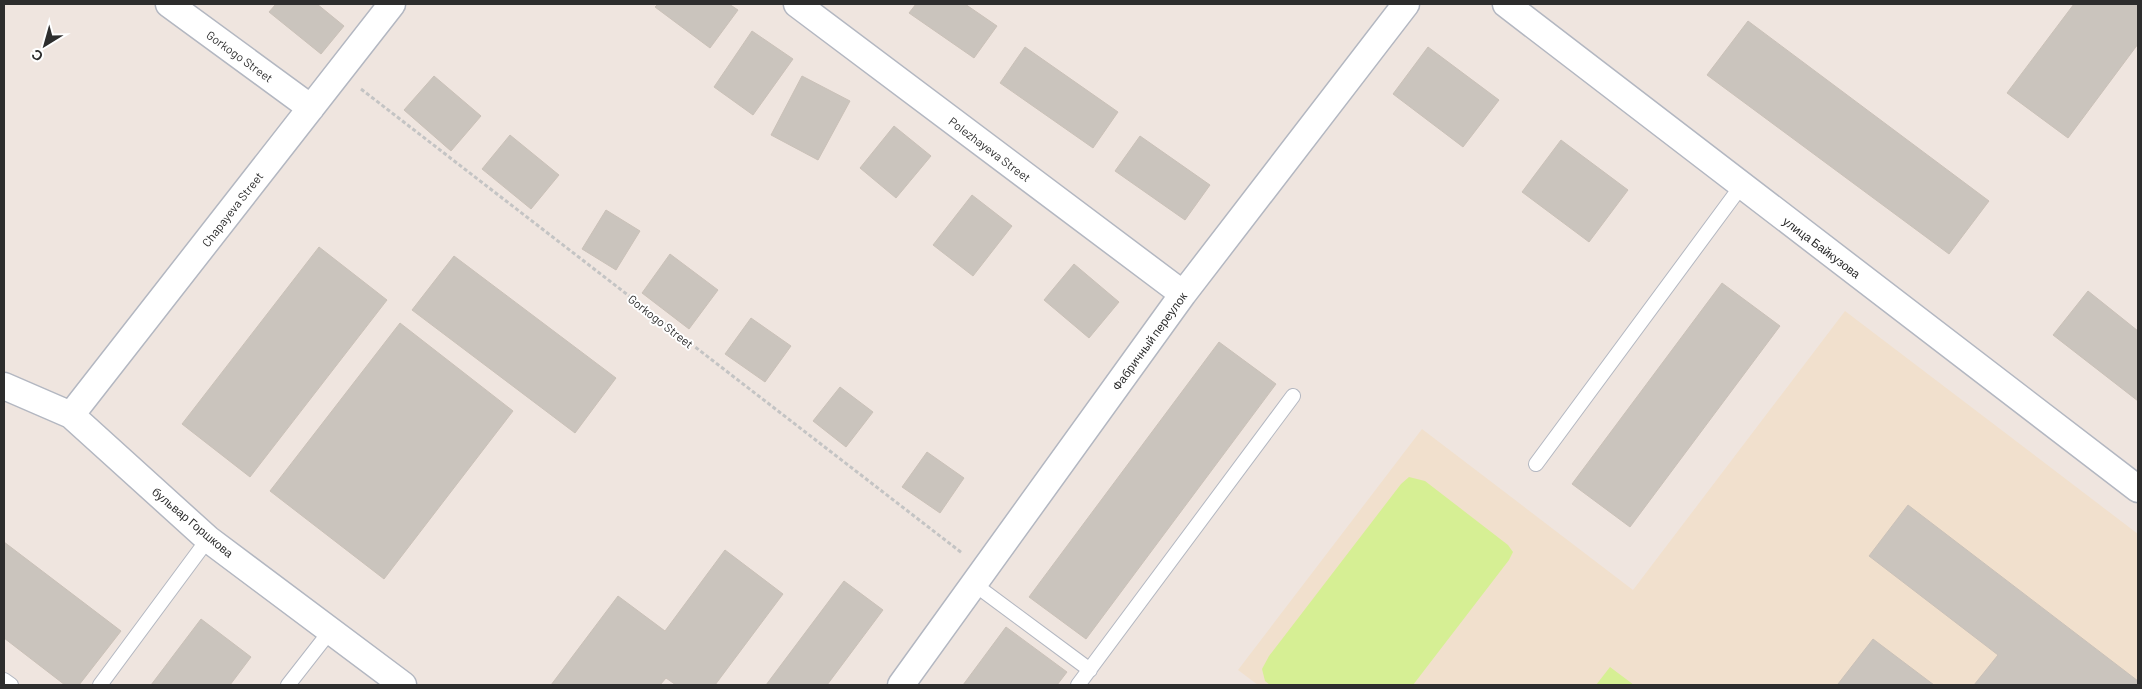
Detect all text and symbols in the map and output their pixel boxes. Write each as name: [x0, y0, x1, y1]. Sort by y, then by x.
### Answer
north arrow: [20, 20, 70, 70]
street label: Gorkogo Street: [204, 27, 276, 85]
text: С: [28, 46, 46, 66]
street label: Polezhayeva Street: [946, 114, 1034, 184]
street label: Chapayeva Street: [198, 169, 266, 249]
street label: улица Байкузова: [1780, 213, 1864, 282]
street label: Фабричный переулок: [1109, 289, 1191, 393]
street label: Gorkogo Street: [626, 291, 696, 351]
street label: бульвар Горшкова: [149, 484, 237, 561]

